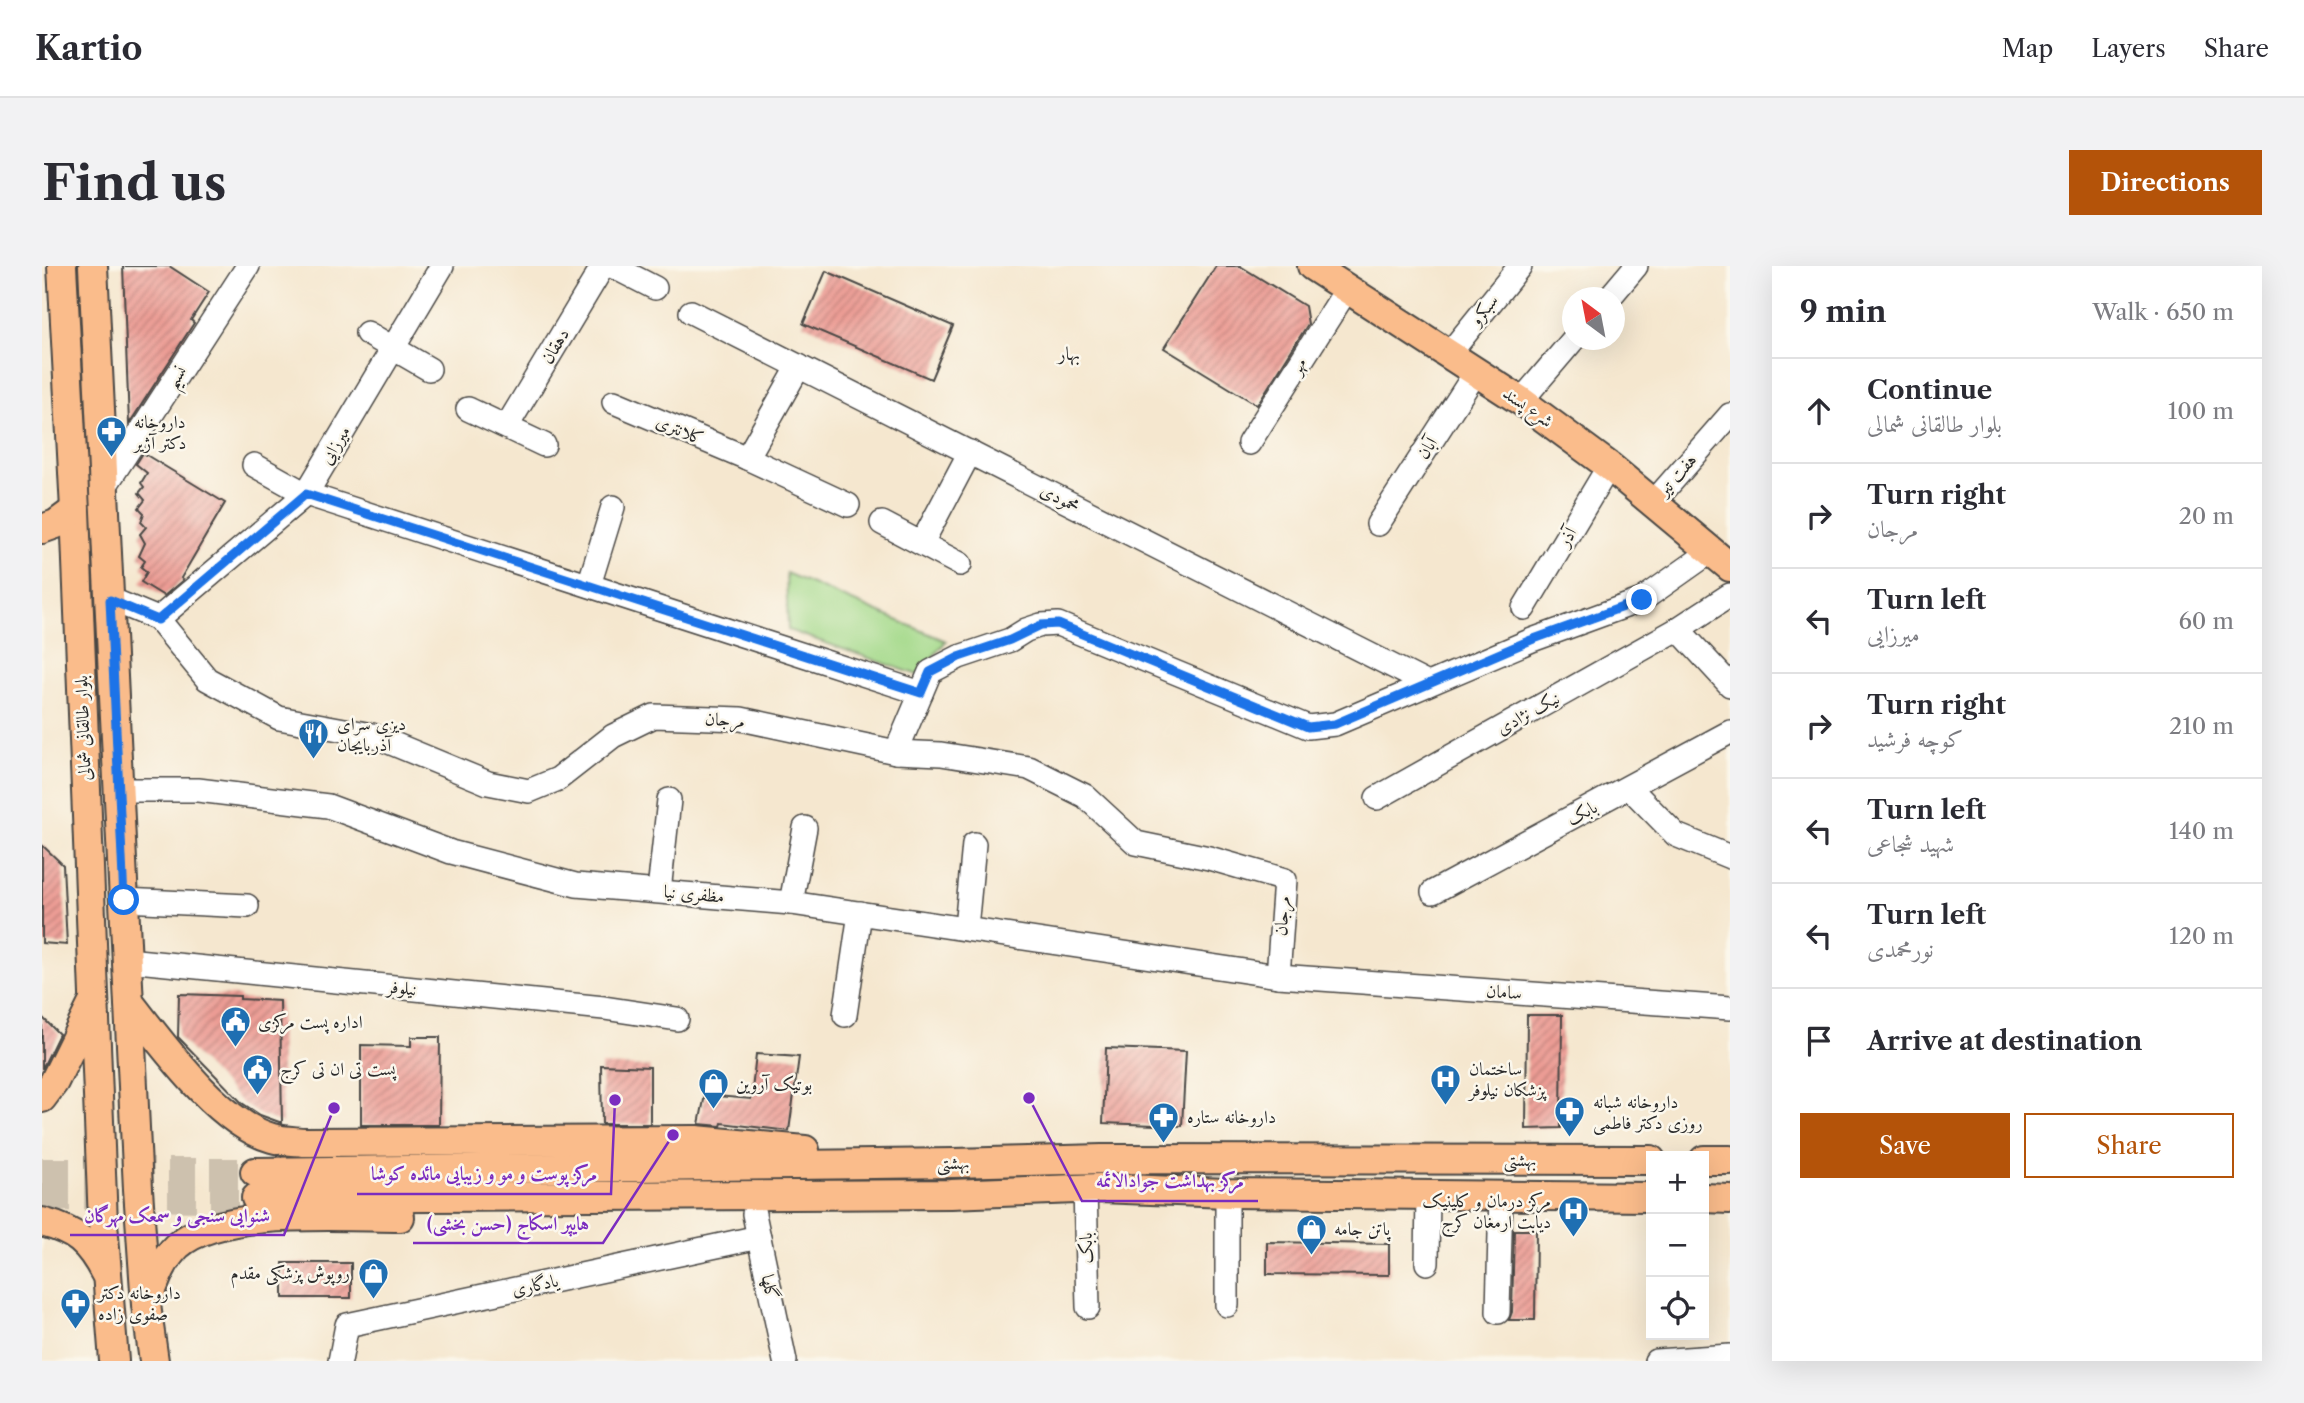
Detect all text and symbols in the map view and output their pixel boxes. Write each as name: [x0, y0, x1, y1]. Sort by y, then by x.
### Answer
text: Kartio: [35, 28, 143, 69]
text: Map: [2002, 34, 2053, 63]
text: Layers: [2091, 34, 2166, 63]
text: Share: [2204, 34, 2269, 63]
button: Directions: [2069, 150, 2262, 215]
text: Find us: [42, 152, 226, 213]
north arrow: [1562, 287, 1625, 350]
street label: سبکرو: [1464, 290, 1504, 332]
text: 9 min: [1800, 293, 1887, 330]
text: Walk · 650 m: [2092, 298, 2234, 326]
street label: دهقان: [536, 324, 574, 368]
district label: بهار: [1056, 342, 1080, 366]
street label: مهر: [1283, 353, 1312, 381]
street label: نسیم: [161, 361, 197, 396]
text: Continue: [1867, 374, 1992, 406]
street label: شرع پسند: [1496, 382, 1557, 435]
icon: ahead: [1800, 392, 1838, 430]
text: 100 m: [2168, 397, 2234, 425]
street label: کلانتری: [653, 410, 707, 450]
text: بلوار طالقانی شمالی: [1867, 410, 2002, 438]
place label: داروخانه دکتر آژیر: [132, 411, 186, 454]
pharmacy icon: داروخانه دکتر آژیر: [94, 415, 128, 459]
street label: میرزایی: [315, 422, 356, 469]
street label: آبان: [1412, 431, 1443, 463]
street label: هفت تیر: [1651, 449, 1701, 502]
street label: محمودی: [1037, 479, 1083, 517]
text: Turn right: [1867, 479, 2006, 511]
icon: right: [1800, 497, 1838, 535]
text: 20 m: [2179, 502, 2234, 530]
text: مرجان: [1867, 515, 1918, 543]
street label: آذر: [1552, 521, 1582, 553]
route end: [1626, 584, 1657, 615]
text: Turn left: [1867, 584, 1986, 616]
icon: left: [1800, 602, 1838, 640]
text: 60 m: [2178, 607, 2234, 635]
text: میرزایی: [1867, 620, 1920, 648]
street label: بلوار طالقانی شمالی: [70, 675, 96, 781]
street label: نیک نژادی: [1493, 687, 1563, 739]
text: Turn right: [1867, 689, 2006, 721]
icon: right: [1800, 707, 1838, 745]
street label: مرجان: [704, 708, 746, 734]
text: 210 m: [2169, 712, 2234, 740]
place label: دیزی سرای آذربایجان: [337, 713, 406, 756]
restaurant icon: دیزی سرای آذربایجان: [297, 717, 331, 761]
text: كوچه فرشيد: [1867, 725, 1963, 753]
text: Turn left: [1867, 794, 1986, 826]
street label: بابک: [1563, 796, 1601, 830]
icon: left: [1800, 812, 1838, 850]
text: 140 m: [2169, 817, 2234, 845]
text: شهید شجاعی: [1867, 830, 1954, 858]
street label: مظفری نیا: [663, 880, 725, 909]
route start: [108, 884, 139, 915]
street label: مرجان: [1269, 895, 1297, 937]
text: Turn left: [1867, 899, 1986, 931]
icon: left: [1800, 917, 1838, 955]
text: 120 m: [2169, 922, 2234, 950]
text: نورمحمدی: [1867, 935, 1934, 963]
street label: نیلوفر: [384, 975, 418, 1001]
street label: سامان: [1485, 980, 1523, 1004]
public building icon: اداره پست مرکزی: [218, 1005, 252, 1049]
place label: اداره پست مرکزی: [258, 1011, 363, 1035]
icon: arrive: [1800, 1022, 1838, 1060]
text: Arrive at destination: [1867, 1025, 2142, 1057]
public building icon: پست تی ان تی کرج: [240, 1052, 274, 1096]
place label: پست تی ان تی کرج: [280, 1058, 397, 1085]
place label: ساختمان پزشکان نیلوفر: [1467, 1058, 1547, 1102]
hospital icon: ساختمان پزشکان نیلوفر: [1429, 1062, 1463, 1106]
shop icon: بوتیک آروین: [696, 1067, 730, 1111]
place label: بوتیک آروین: [736, 1073, 812, 1095]
place label: داروخانه شبانه روزی دکتر فاطمی: [1593, 1091, 1703, 1135]
pharmacy icon: داروخانه شبانه روزی دکتر فاطمی: [1553, 1095, 1587, 1139]
pharmacy icon: داروخانه ستاره: [1147, 1100, 1181, 1144]
place label: داروخانه ستاره: [1187, 1106, 1276, 1128]
button: Save: [1800, 1113, 2010, 1178]
button: Share: [2024, 1113, 2234, 1178]
street label: بهشتى: [1504, 1149, 1536, 1173]
map controls: [1646, 1151, 1709, 1340]
button: +: [1646, 1151, 1709, 1214]
street label: بهشتى: [936, 1152, 970, 1176]
callout: مرکز پوست و مو و زیبایی مائده کوشا: [357, 1154, 611, 1194]
callout: مرکز بهداشت جوادالائمه: [1082, 1161, 1258, 1201]
text: مرکز پوست و مو و زیبایی مائده کوشا: [371, 1162, 597, 1188]
text: مرکز بهداشت جوادالائمه: [1096, 1169, 1244, 1194]
place label: مرکز درمان و کلینیک دیابت ارمغان کرج: [1422, 1190, 1551, 1238]
hospital icon: مرکز درمان و کلینیک دیابت ارمغان کرج: [1557, 1194, 1591, 1238]
callout: شنوایی سنجی و سمعک مهرگان: [70, 1195, 284, 1235]
callout: هایپر اسکاج (حسن بخشی): [413, 1203, 603, 1243]
text: شنوایی سنجی و سمعک مهرگان: [84, 1204, 270, 1229]
text: هایپر اسکاج (حسن بخشی): [427, 1212, 589, 1241]
shop icon: پاتن جامه: [1294, 1212, 1328, 1256]
button: −: [1646, 1214, 1709, 1277]
place label: پاتن جامه: [1334, 1218, 1392, 1242]
street label: بابک: [1075, 1232, 1097, 1264]
shop icon: روپوش پزشکی مقدم: [356, 1256, 390, 1300]
place label: روپوش پزشکی مقدم: [231, 1262, 350, 1289]
street label: یادگاری: [510, 1269, 562, 1301]
street label: گلها: [757, 1272, 783, 1302]
button: locate: [1646, 1277, 1709, 1340]
place label: داروخانه دکتر صفوی زاده: [96, 1282, 181, 1325]
pharmacy icon: داروخانه دکتر صفوی زاده: [58, 1286, 92, 1330]

